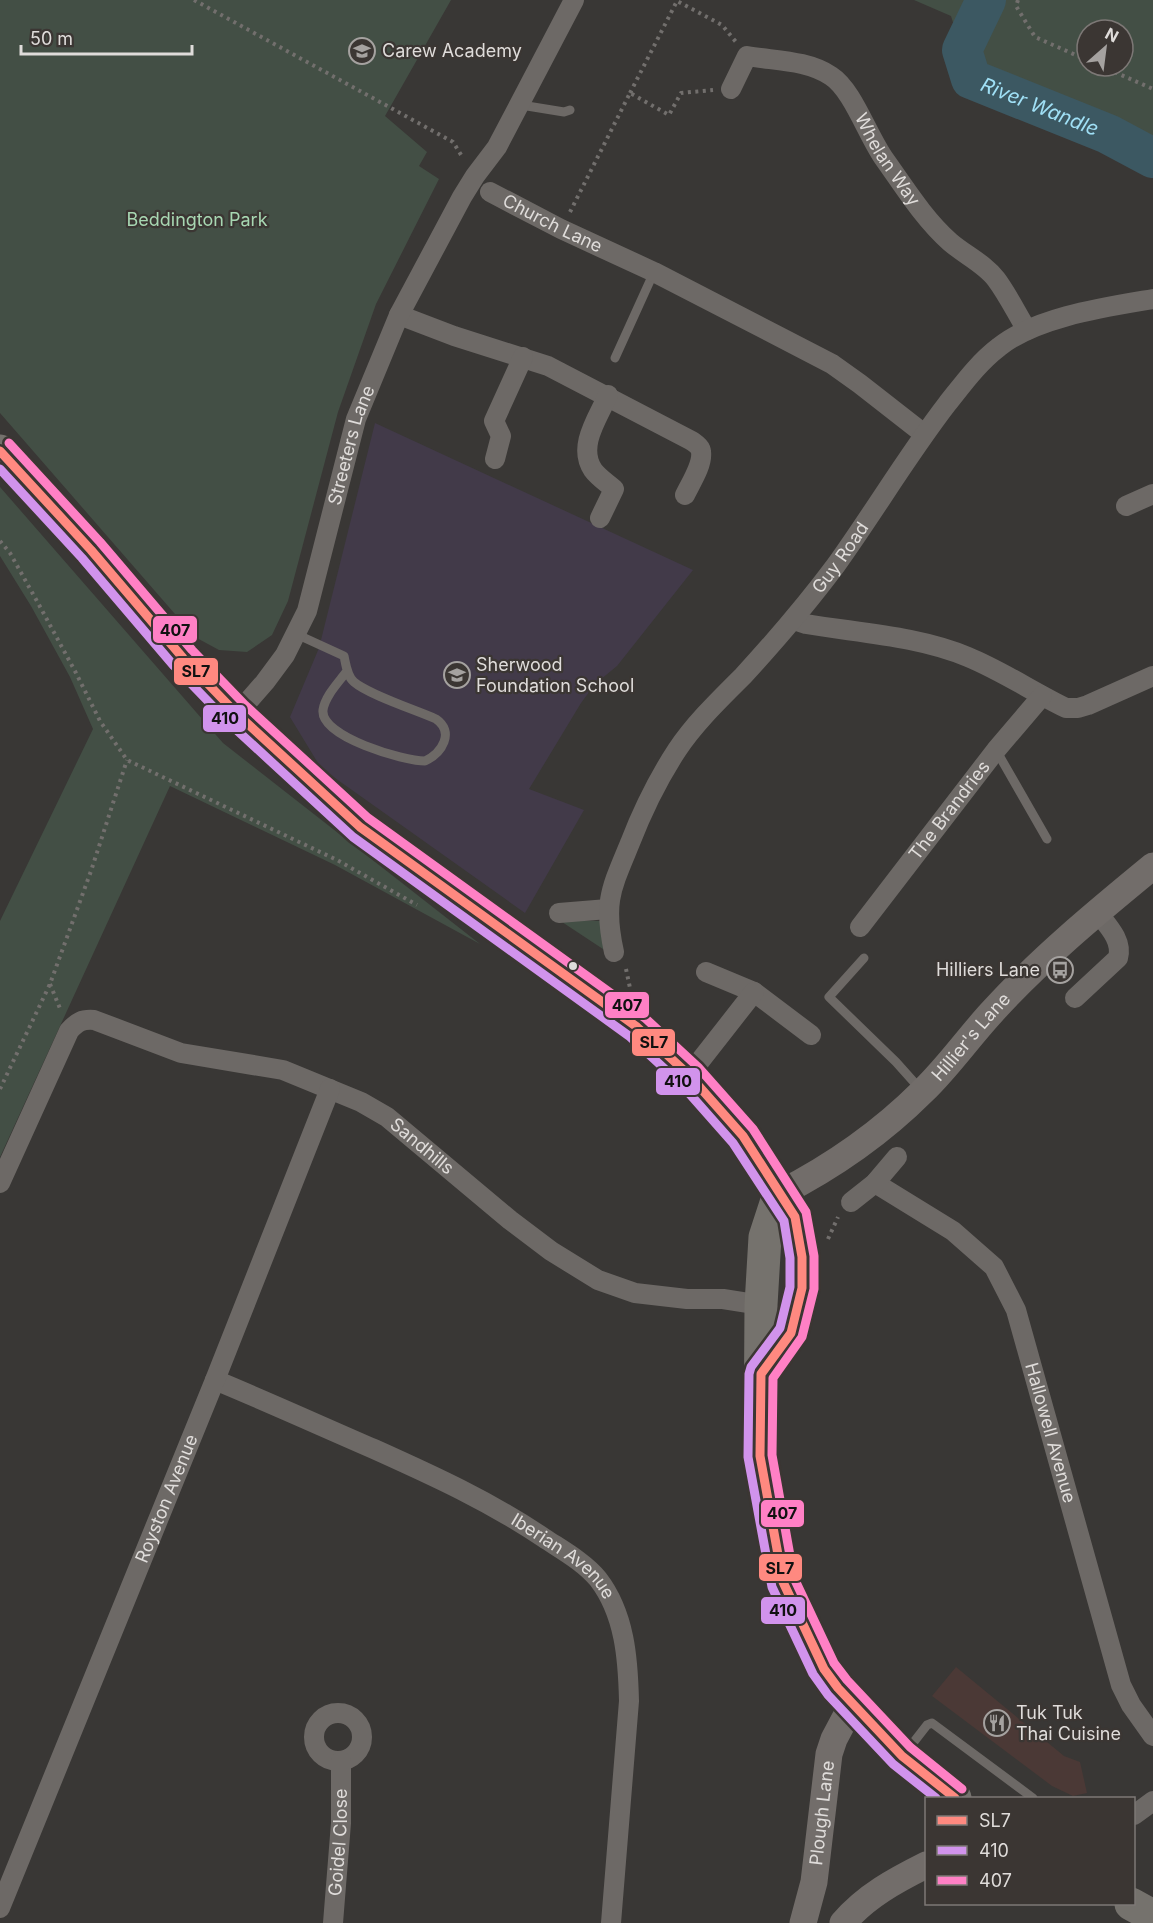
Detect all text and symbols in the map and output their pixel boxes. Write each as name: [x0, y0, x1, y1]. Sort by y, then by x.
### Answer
scale bar: [21, 18, 192, 56]
north arrow: [1075, 18, 1135, 78]
text: N: [1102, 23, 1122, 46]
text: 50 m: [30, 28, 73, 49]
school or university icon: Carew Academy: [347, 36, 377, 66]
place label: Carew Academy: [382, 40, 522, 61]
water label: River Wandle: [977, 72, 1102, 141]
street label: Whelan Way: [851, 109, 925, 210]
street label: Church Lane: [499, 190, 606, 257]
park label: Beddington Park: [126, 209, 268, 230]
street label: Streeters Lane: [323, 382, 379, 507]
street label: Guy Road: [807, 518, 873, 597]
line badge: 407: [152, 615, 198, 644]
text: 407: [160, 620, 190, 640]
place label: Sherwood Foundation School: [476, 654, 634, 696]
line badge: SL7: [173, 657, 219, 686]
school or university icon: Sherwood Foundation School: [442, 660, 472, 690]
text: SL7: [182, 661, 210, 681]
line badge: 410: [202, 704, 247, 733]
text: 410: [211, 708, 239, 728]
street label: The Brandries: [904, 756, 994, 864]
bus stop icon: Hilliers Lane: [1045, 955, 1075, 985]
place label: Hilliers Lane: [936, 959, 1040, 980]
unlabelled marker: [567, 960, 579, 972]
street label: Hillier's Lane: [927, 988, 1014, 1085]
line badge: 407: [604, 991, 650, 1019]
text: 407: [612, 995, 642, 1015]
line badge: SL7: [631, 1028, 676, 1057]
text: SL7: [640, 1032, 668, 1052]
line badge: 410: [655, 1067, 701, 1096]
text: 410: [664, 1071, 692, 1091]
street label: Sandhills: [386, 1113, 458, 1179]
street label: Hallowell Avenue: [1021, 1360, 1080, 1505]
street label: Royston Avenue: [131, 1431, 202, 1566]
line badge: 407: [760, 1499, 805, 1528]
text: 407: [767, 1503, 797, 1523]
street label: Iberian Avenue: [508, 1509, 619, 1602]
line badge: SL7: [758, 1553, 803, 1582]
text: SL7: [766, 1558, 794, 1578]
line badge: 410: [760, 1596, 806, 1625]
text: 410: [769, 1600, 797, 1620]
place label: Tuk Tuk Thai Cuisine: [1016, 1702, 1121, 1744]
restaurant icon: Tuk Tuk Thai Cuisine: [982, 1708, 1012, 1738]
street label: Plough Lane: [805, 1759, 838, 1866]
street label: Goidel Close: [324, 1788, 351, 1897]
legend: [925, 1797, 1135, 1905]
text: SL7: [979, 1810, 1011, 1831]
text: 410: [979, 1840, 1009, 1861]
text: 407: [979, 1870, 1012, 1891]

